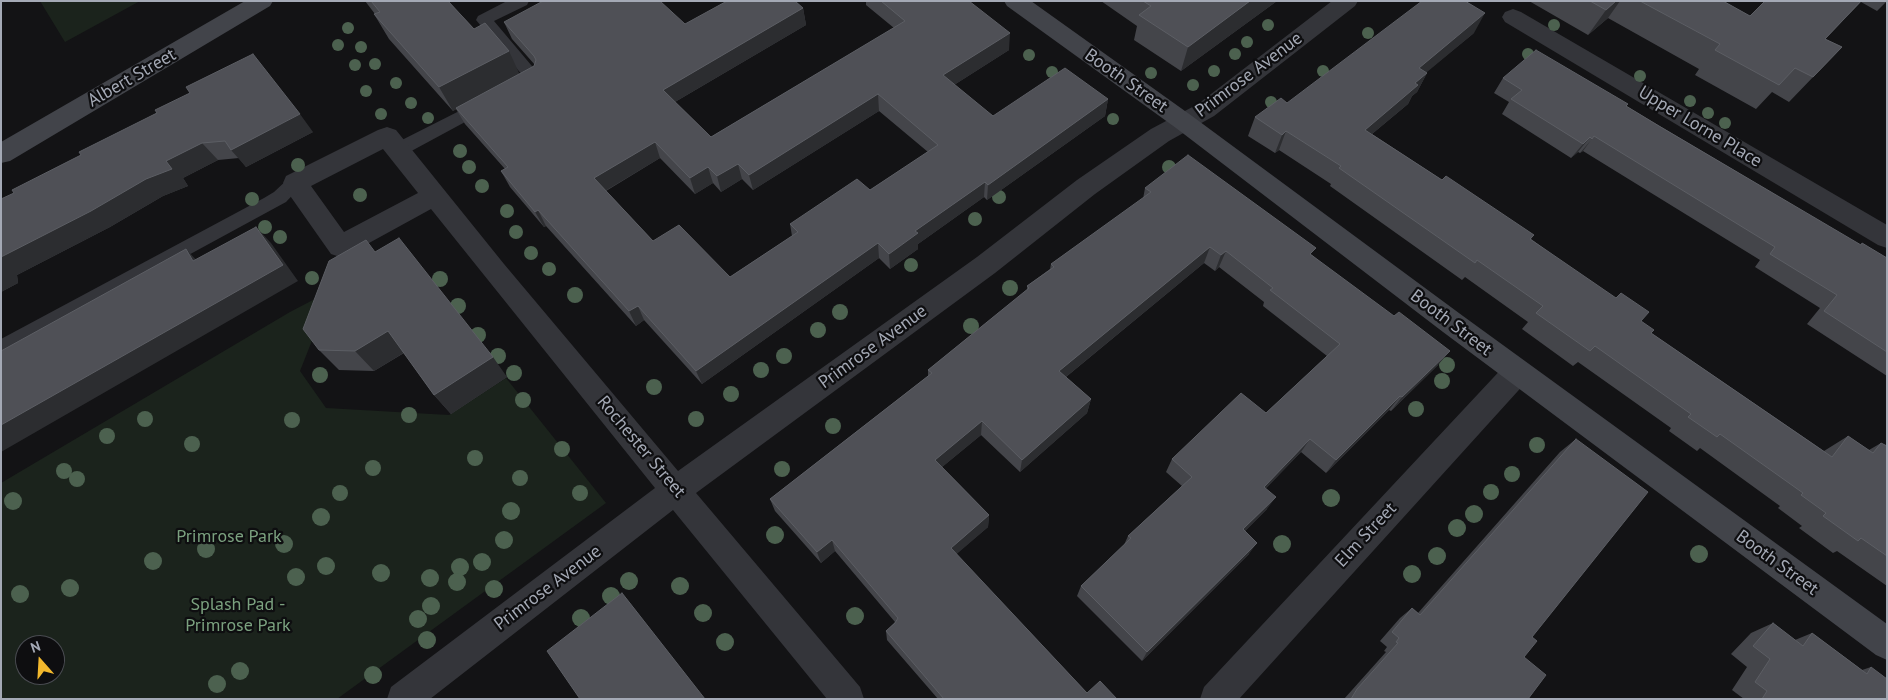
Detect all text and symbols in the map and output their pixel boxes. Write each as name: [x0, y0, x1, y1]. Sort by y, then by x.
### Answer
street label: Primrose Avenue: [1191, 28, 1307, 122]
street label: Albert Street: [84, 44, 180, 112]
street label: Booth Street: [1080, 44, 1172, 118]
street label: Upper Lorne Place: [1634, 82, 1766, 172]
street label: Booth Street: [1406, 285, 1496, 361]
street label: Primrose Avenue: [815, 300, 931, 394]
street label: Rochester Street: [592, 392, 690, 502]
street label: Elm Street: [1331, 498, 1401, 572]
park label: Primrose Park: [176, 526, 282, 548]
street label: Booth Street: [1732, 526, 1822, 600]
street label: Primrose Avenue: [490, 541, 606, 635]
park label: Splash Pad - Primrose Park: [185, 594, 291, 636]
north arrow: [15, 635, 65, 685]
text: N: [28, 637, 43, 657]

